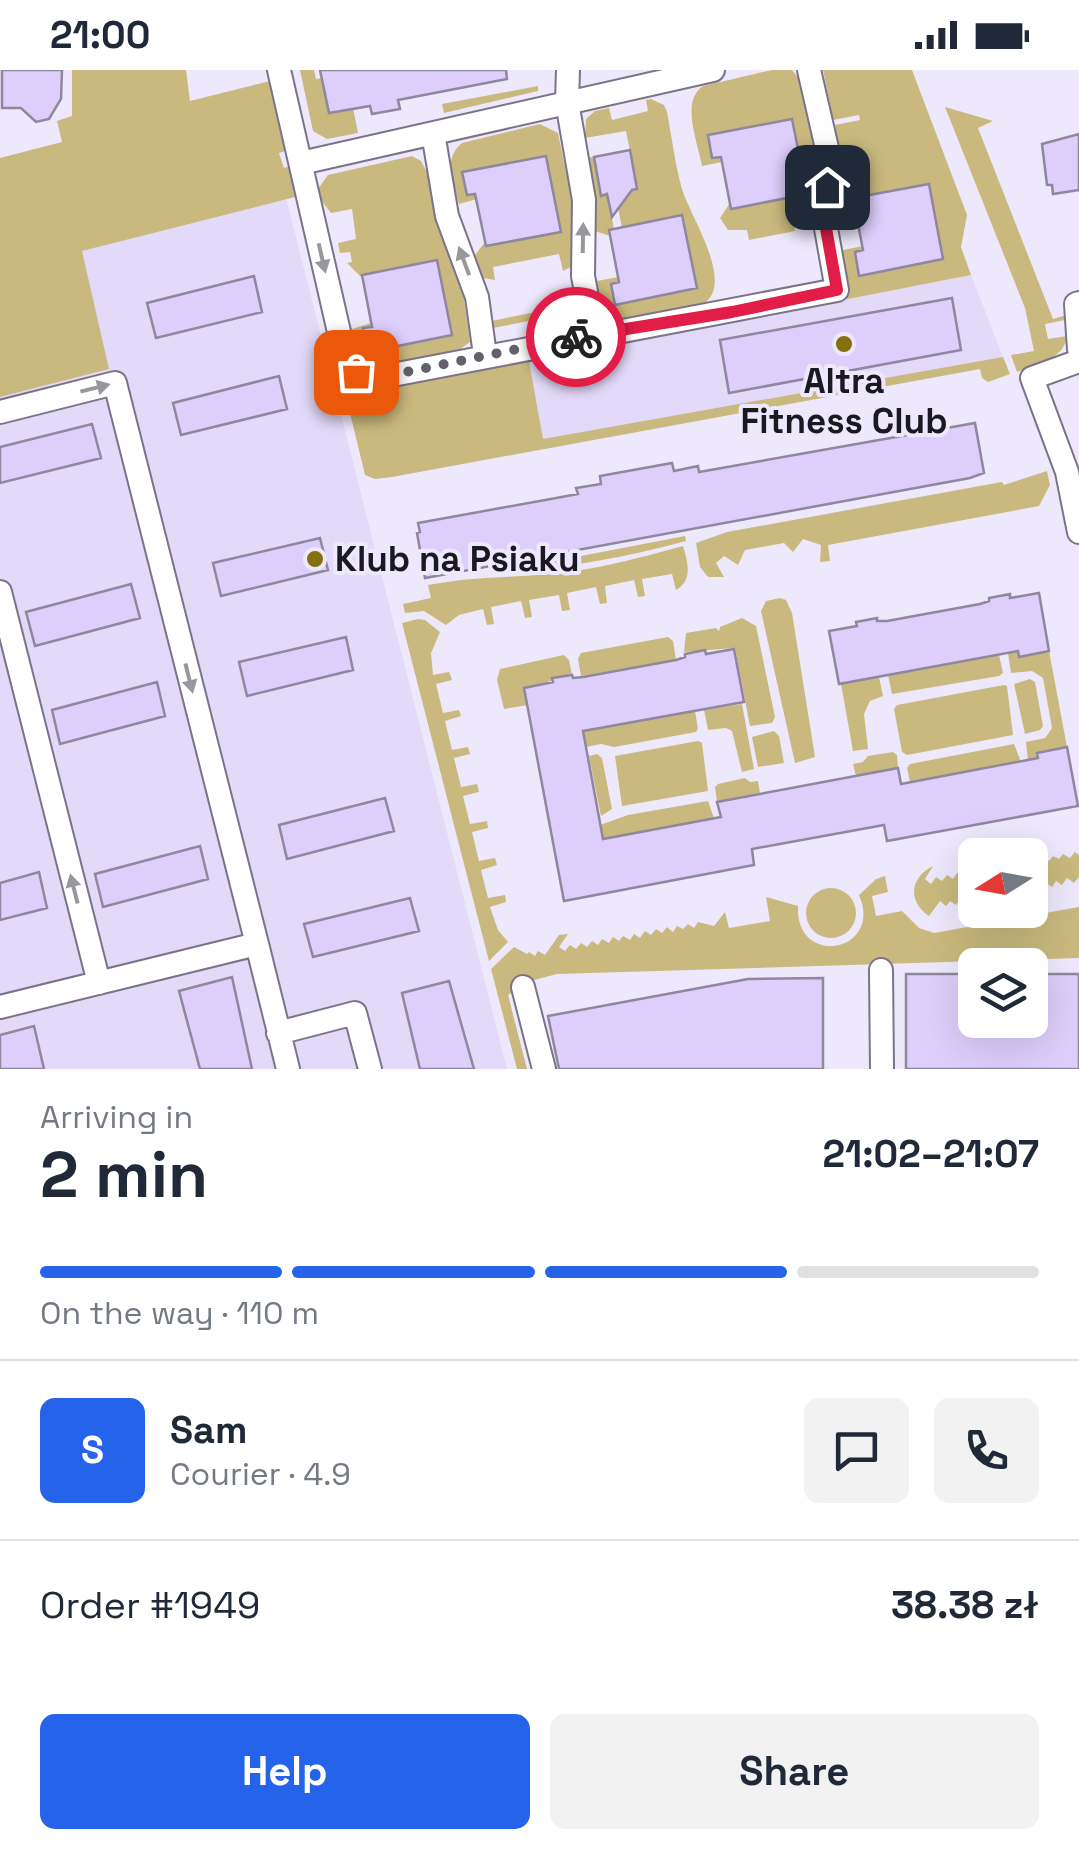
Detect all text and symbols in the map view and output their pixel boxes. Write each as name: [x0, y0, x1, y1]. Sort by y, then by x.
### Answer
text: 21:00: [50, 11, 150, 59]
pin: [785, 145, 870, 230]
icon: home: [800, 160, 855, 215]
one-way arrow: [576, 221, 592, 253]
one-way arrow: [315, 243, 330, 274]
one-way arrow: [455, 245, 471, 275]
courier: [526, 287, 626, 387]
icon: bike: [549, 310, 604, 365]
pin: [314, 330, 399, 415]
marker: Altra Fitness Club: [833, 333, 855, 355]
icon: bag: [329, 345, 384, 400]
place label: Altra Fitness Club: [740, 359, 948, 443]
one-way arrow: [80, 380, 111, 395]
place label: Klub na Psiaku: [335, 537, 580, 581]
marker: Klub na Psiaku: [304, 548, 326, 570]
one-way arrow: [182, 663, 198, 694]
north arrow: [958, 838, 1048, 928]
map controls: [958, 838, 1048, 1038]
one-way arrow: [66, 873, 81, 904]
button: layers: [958, 948, 1048, 1038]
text: Arriving in: [40, 1097, 193, 1137]
text: 21:02–21:07: [823, 1130, 1039, 1178]
text: 2 min: [40, 1133, 208, 1216]
text: On the way · 110 m: [40, 1293, 319, 1333]
button: chat: [804, 1398, 909, 1503]
button: phone: [934, 1398, 1039, 1503]
text: Sam: [170, 1406, 247, 1454]
text: S: [81, 1426, 104, 1474]
text: Courier · 4.9: [170, 1454, 351, 1494]
text: Order #1949: [40, 1581, 260, 1629]
text: 38.38 zł: [891, 1581, 1039, 1629]
button: Help: [40, 1714, 530, 1829]
button: Share: [550, 1714, 1039, 1829]

